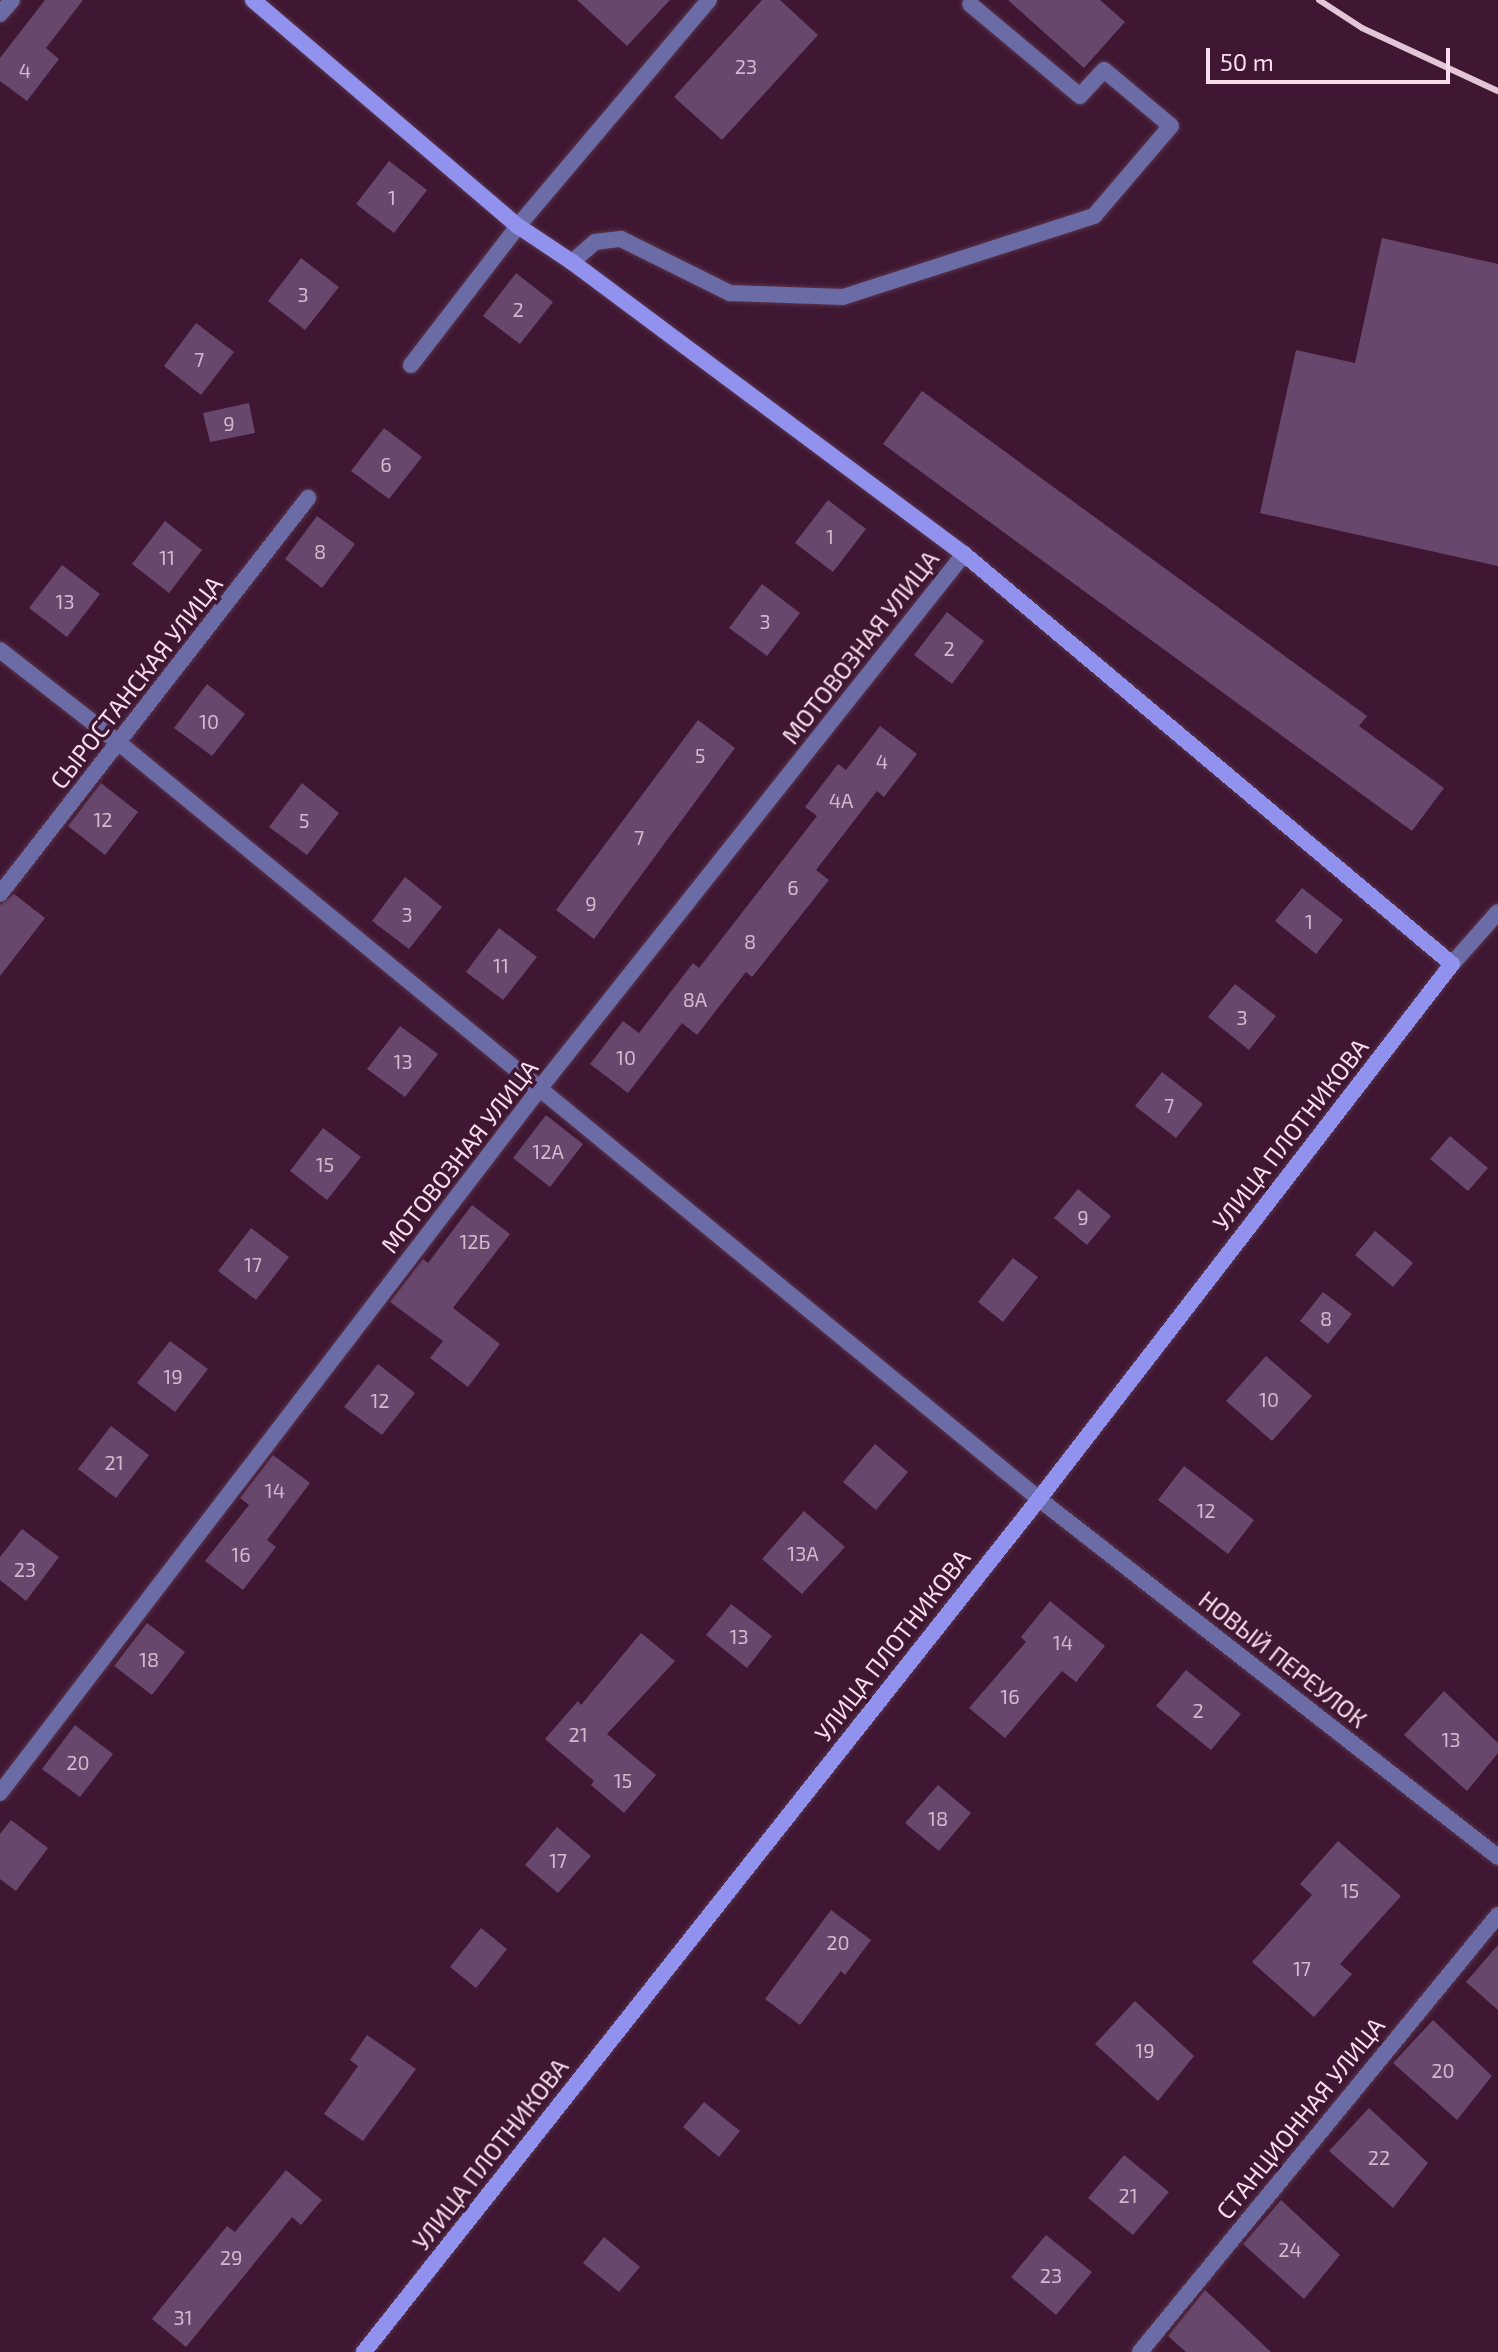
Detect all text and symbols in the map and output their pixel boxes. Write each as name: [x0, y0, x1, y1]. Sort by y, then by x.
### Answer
scale bar: [1210, 32, 1454, 82]
text: 50 m: [1220, 47, 1274, 76]
house number: 23: [735, 54, 757, 78]
house number: 4: [19, 58, 31, 82]
house number: 1: [388, 185, 396, 209]
house number: 3: [297, 282, 309, 306]
house number: 2: [512, 297, 524, 321]
house number: 7: [194, 347, 204, 371]
house number: 9: [223, 411, 235, 435]
house number: 6: [380, 452, 392, 476]
house number: 1: [826, 524, 834, 548]
house number: 8: [314, 539, 326, 563]
house number: 11: [159, 545, 175, 569]
street label: МОТОВОЗНАЯ УЛИЦА: [776, 545, 944, 749]
street label: СЫРОСТАНСКАЯ УЛИЦА: [44, 570, 228, 794]
house number: 13: [55, 589, 75, 613]
house number: 3: [759, 609, 771, 633]
house number: 2: [943, 636, 955, 660]
house number: 10: [199, 709, 219, 733]
house number: 5: [695, 743, 705, 767]
house number: 4: [876, 749, 888, 773]
house number: 4А: [829, 788, 853, 812]
house number: 12: [93, 807, 113, 831]
house number: 5: [299, 808, 309, 832]
house number: 7: [634, 825, 644, 849]
house number: 6: [787, 875, 799, 899]
house number: 9: [585, 891, 597, 915]
house number: 3: [401, 902, 413, 926]
house number: 1: [1305, 909, 1313, 933]
house number: 8: [744, 929, 756, 953]
house number: 11: [493, 953, 509, 977]
house number: 8А: [683, 987, 707, 1011]
house number: 3: [1236, 1005, 1248, 1029]
street label: УЛИЦА ПЛОТНИКОВА: [1206, 1032, 1374, 1236]
house number: 10: [616, 1045, 636, 1069]
house number: 13: [393, 1049, 413, 1073]
street label: МОТОВОЗНАЯ УЛИЦА: [375, 1054, 543, 1258]
house number: 7: [1164, 1093, 1174, 1117]
house number: 12А: [532, 1139, 564, 1163]
house number: 15: [316, 1152, 334, 1176]
house number: 9: [1077, 1205, 1089, 1229]
house number: 12Б: [459, 1229, 491, 1253]
house number: 17: [244, 1252, 262, 1276]
house number: 8: [1320, 1306, 1332, 1330]
house number: 19: [163, 1364, 183, 1388]
house number: 10: [1259, 1387, 1279, 1411]
house number: 12: [370, 1388, 390, 1412]
house number: 21: [104, 1450, 124, 1474]
house number: 14: [265, 1478, 285, 1502]
house number: 12: [1196, 1498, 1216, 1522]
house number: 13А: [787, 1541, 819, 1565]
house number: 16: [231, 1542, 251, 1566]
street label: УЛИЦА ПЛОТНИКОВА: [808, 1543, 976, 1747]
house number: 23: [14, 1557, 36, 1581]
street label: НОВЫЙ ПЕРЕУЛОК: [1193, 1585, 1373, 1733]
house number: 13: [729, 1624, 749, 1648]
house number: 14: [1053, 1630, 1073, 1654]
house number: 18: [139, 1647, 159, 1671]
house number: 16: [1000, 1684, 1020, 1708]
house number: 2: [1192, 1698, 1204, 1722]
house number: 21: [568, 1722, 588, 1746]
house number: 13: [1441, 1727, 1461, 1751]
house number: 20: [66, 1750, 90, 1774]
house number: 15: [614, 1768, 632, 1792]
house number: 18: [928, 1806, 948, 1830]
house number: 17: [549, 1848, 567, 1872]
house number: 15: [1341, 1878, 1359, 1902]
house number: 20: [826, 1930, 850, 1954]
house number: 17: [1293, 1956, 1311, 1980]
street label: СТАНЦИОННАЯ УЛИЦА: [1210, 2011, 1390, 2225]
house number: 19: [1135, 2038, 1155, 2062]
street label: УЛИЦА ПЛОТНИКОВА: [406, 2052, 574, 2256]
house number: 20: [1431, 2058, 1455, 2082]
house number: 22: [1368, 2145, 1390, 2169]
house number: 21: [1118, 2183, 1138, 2207]
house number: 24: [1278, 2237, 1302, 2261]
house number: 29: [220, 2245, 242, 2269]
house number: 23: [1040, 2263, 1062, 2287]
house number: 31: [173, 2305, 193, 2329]

